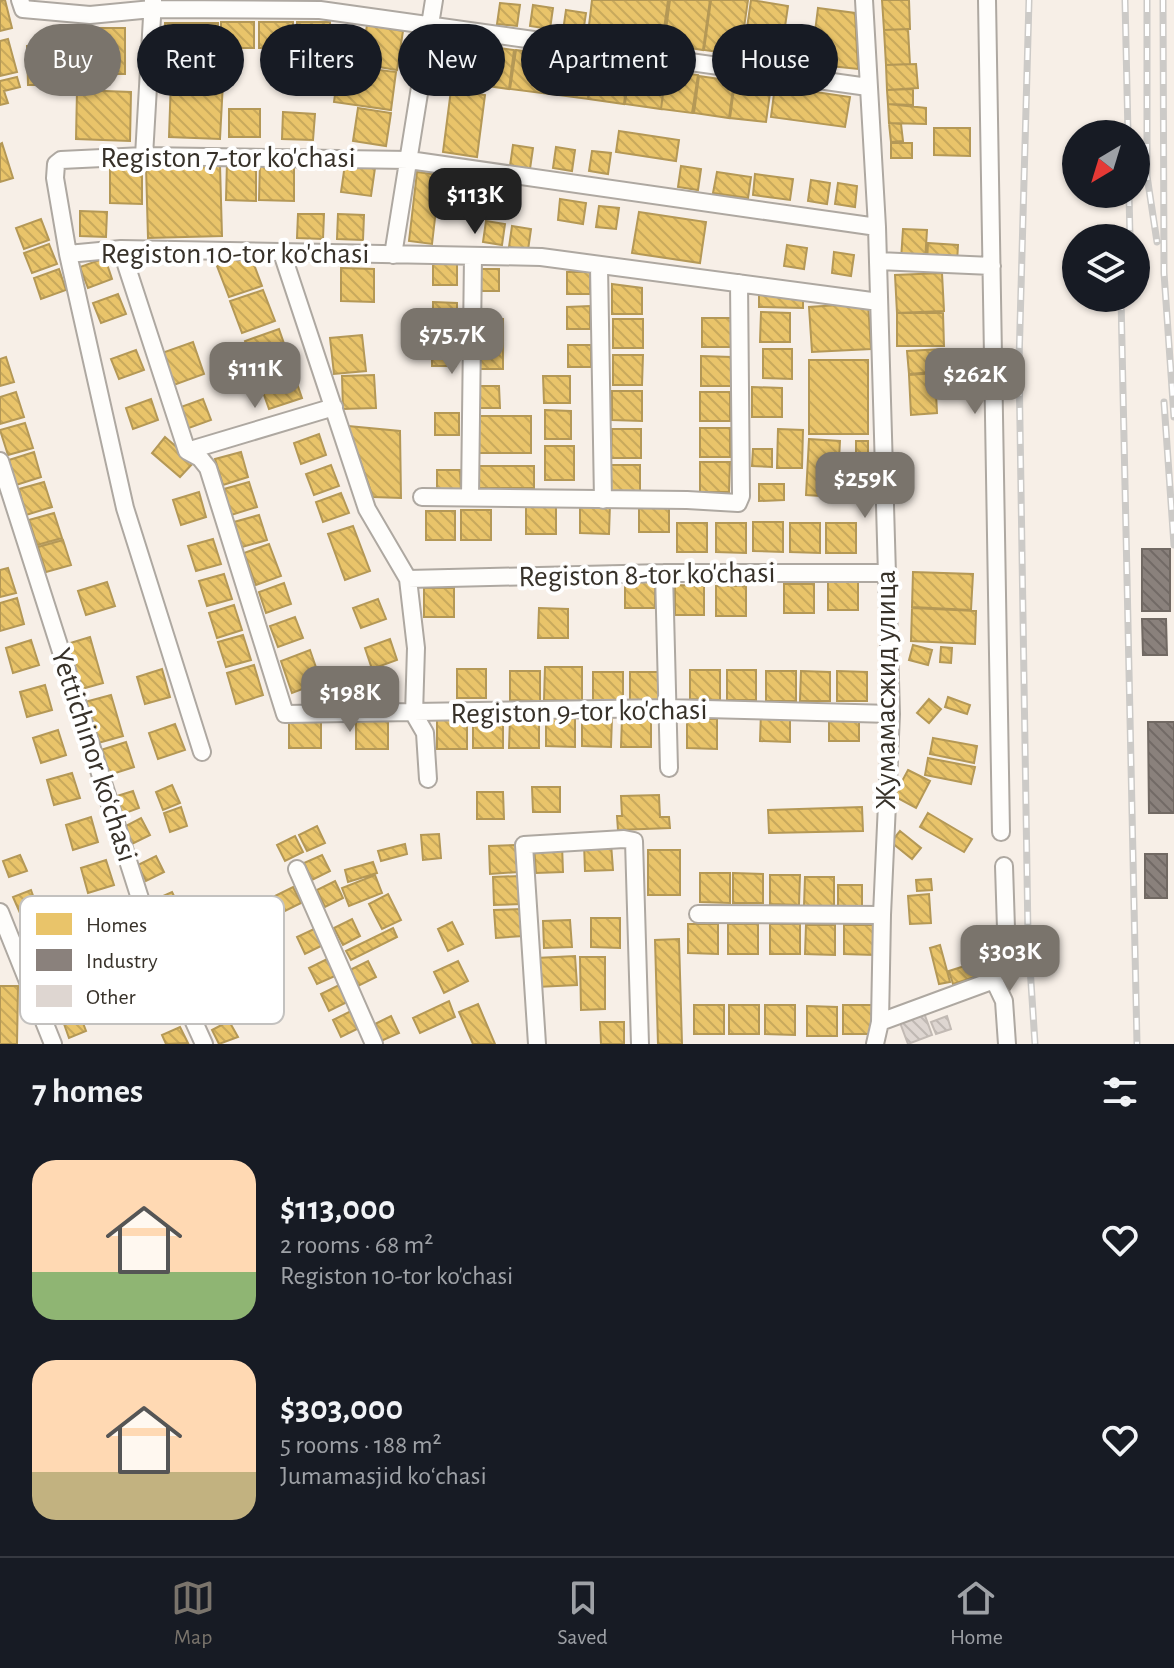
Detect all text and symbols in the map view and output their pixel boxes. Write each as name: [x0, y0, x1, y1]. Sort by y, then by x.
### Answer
chip: Buy: [24, 24, 121, 96]
chip: Rent: [137, 24, 244, 96]
chip: Filters: [260, 24, 382, 96]
chip: New: [398, 24, 505, 96]
chip: Apartment: [521, 24, 696, 96]
chip: House: [712, 24, 838, 96]
north arrow: [1062, 120, 1150, 208]
map controls: [1062, 120, 1150, 312]
street label: Registon 7-tor ko'chasi: [100, 143, 356, 173]
pin: $113K: [419, 168, 531, 236]
text: $113K: [447, 181, 503, 207]
button: layers: [1062, 224, 1150, 312]
street label: Registon 10-tor ko'chasi: [100, 239, 370, 269]
pin: $75.7K: [387, 308, 517, 376]
text: $75.7K: [419, 321, 485, 347]
pin: $111K: [199, 342, 311, 410]
pin: $262K: [919, 348, 1031, 416]
text: $111K: [228, 355, 282, 381]
text: $262K: [943, 361, 1007, 387]
pin: $259K: [809, 452, 921, 520]
text: $259K: [834, 465, 896, 491]
street label: Registon 8-tor ko'chasi: [518, 558, 776, 592]
street label: Жумамасжид улица: [871, 570, 901, 810]
street label: Yettichinor ko‘chasi: [45, 644, 143, 866]
pin: $198K: [294, 666, 406, 734]
text: $198K: [319, 679, 381, 705]
street label: Registon 9-tor ko'chasi: [450, 695, 708, 729]
legend: [20, 896, 284, 1024]
text: Homes: [86, 914, 147, 936]
pin: $303K: [954, 925, 1066, 993]
text: $303K: [979, 938, 1041, 964]
text: Industry: [86, 950, 158, 972]
text: Other: [86, 986, 136, 1008]
icon: filters: [1098, 1070, 1142, 1114]
text: 7 homes: [32, 1075, 143, 1109]
icon: home: [96, 1192, 192, 1288]
text: $113,000: [280, 1192, 395, 1226]
icon: heart: [1098, 1218, 1142, 1262]
text: 2 rooms · 68 m²: [280, 1232, 433, 1258]
text: Registon 10-tor ko'chasi: [280, 1263, 513, 1289]
icon: home: [96, 1392, 192, 1488]
text: $303,000: [280, 1392, 403, 1426]
icon: heart: [1098, 1418, 1142, 1462]
text: 5 rooms · 188 m²: [280, 1432, 442, 1458]
text: Jumamasjid koʻchasi: [280, 1463, 487, 1489]
tab: Map: [171, 1576, 215, 1650]
tab: Saved: [557, 1576, 608, 1650]
tab: Home: [950, 1576, 1003, 1650]

